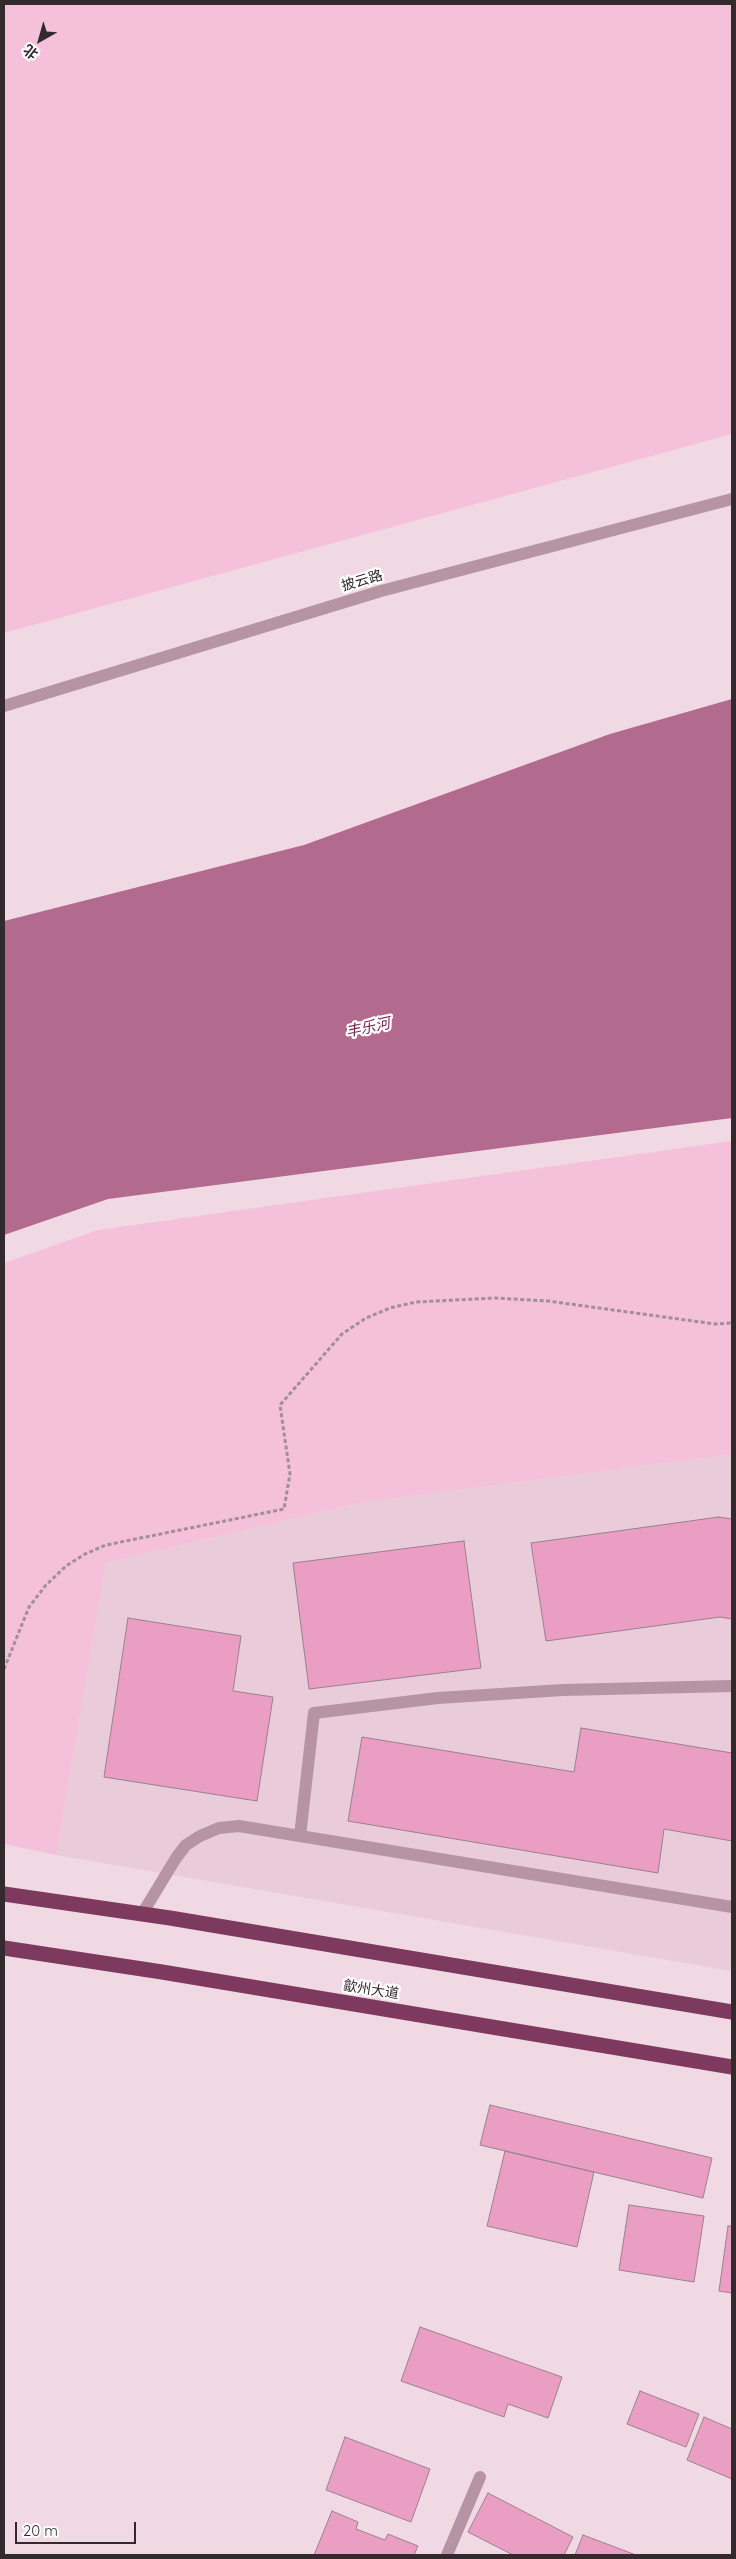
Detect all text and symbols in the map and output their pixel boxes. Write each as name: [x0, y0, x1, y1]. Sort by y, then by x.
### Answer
north arrow: [15, 15, 65, 65]
text: 北: [20, 40, 42, 63]
street label: 披云路: [339, 567, 385, 595]
water label: 丰乐河: [344, 1015, 392, 1041]
street label: 歙州大道: [342, 1977, 400, 2003]
scale bar: [18, 2512, 139, 2544]
text: 20 m: [23, 2521, 58, 2540]

